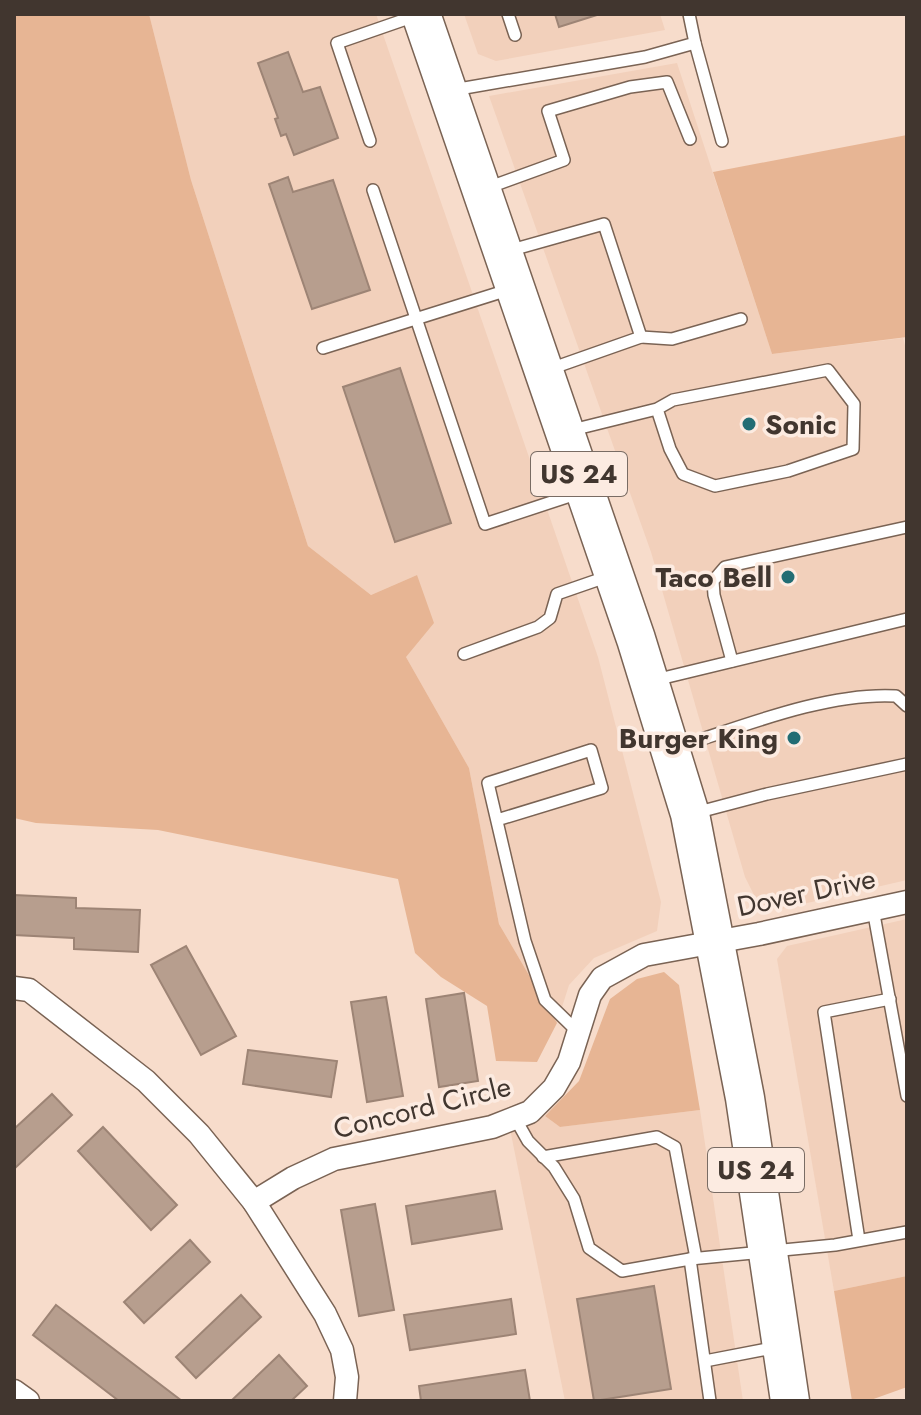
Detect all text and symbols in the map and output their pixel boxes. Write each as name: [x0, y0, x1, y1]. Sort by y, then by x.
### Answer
place label: Sonic: [765, 404, 837, 445]
marker: Sonic: [740, 415, 758, 433]
road number: US 24: [531, 452, 627, 496]
place label: Taco Bell: [655, 557, 772, 598]
marker: Taco Bell: [779, 568, 797, 586]
place label: Burger King: [619, 718, 778, 759]
marker: Burger King: [785, 729, 803, 747]
street label: Dover Drive: [733, 858, 879, 927]
street label: Concord Circle: [329, 1066, 515, 1149]
road number: US 24: [708, 1148, 804, 1192]

